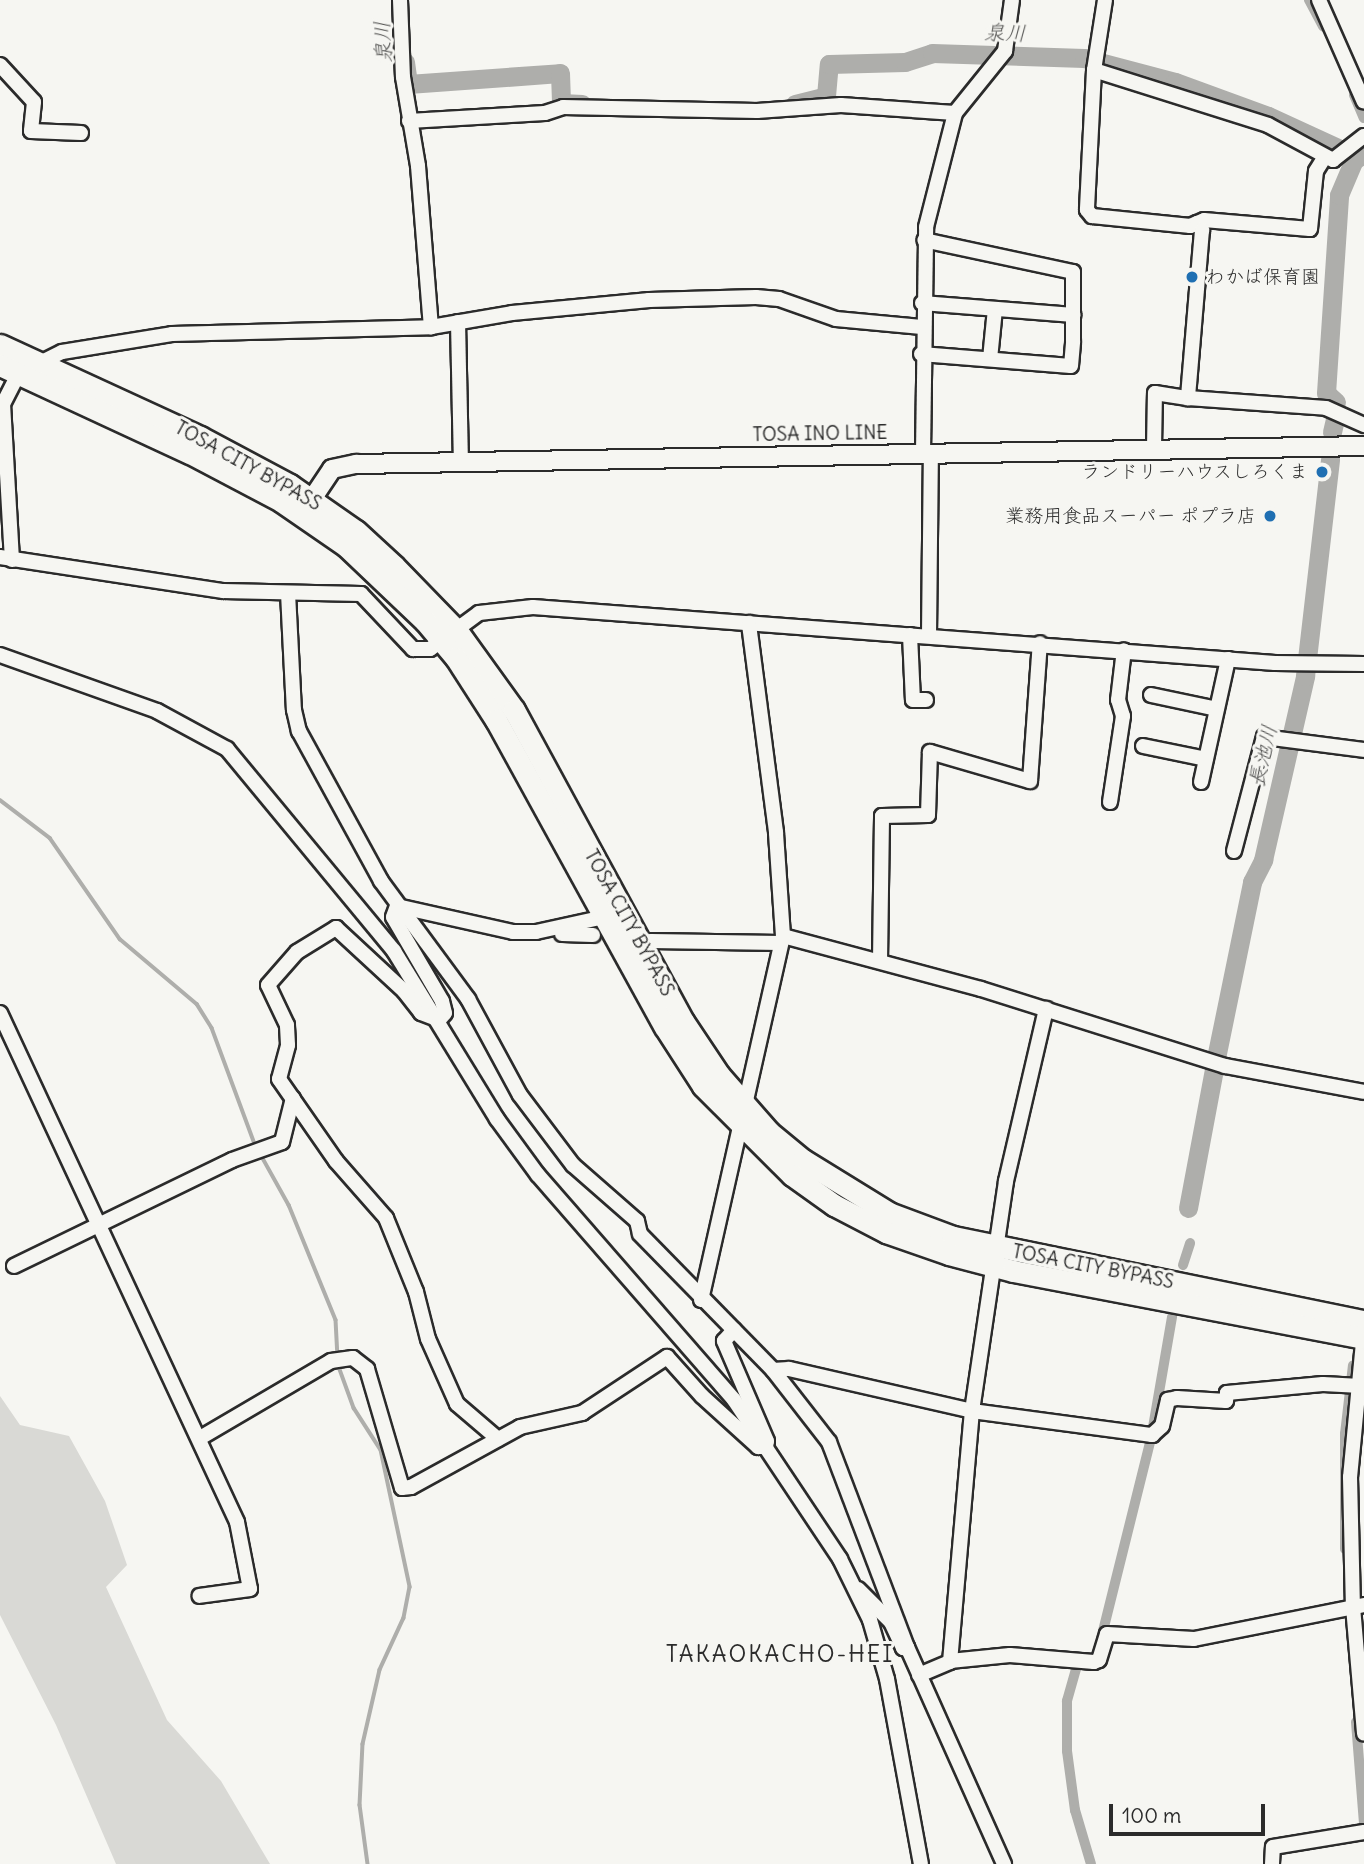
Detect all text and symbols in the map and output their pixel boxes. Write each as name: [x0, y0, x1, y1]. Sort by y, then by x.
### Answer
water label: 泉川: [369, 20, 397, 64]
water label: 泉川: [984, 20, 1026, 46]
place label: わかば保育園: [1206, 266, 1320, 288]
marker: わかば保育園: [1184, 269, 1200, 285]
street label: TOSA CITY BYPASS: [171, 416, 325, 516]
street label: TOSA INO LINE: [752, 421, 888, 447]
place label: ランドリーハウスしろくま: [1080, 461, 1308, 483]
marker: ランドリーハウスしろくま: [1314, 464, 1330, 480]
place label: 業務用食品スーパー ポプラ店: [1005, 505, 1256, 527]
marker: 業務用食品スーパー ポプラ店: [1262, 508, 1278, 524]
water label: 長池川: [1244, 722, 1282, 790]
street label: TOSA CITY BYPASS: [579, 846, 679, 1000]
street label: TOSA CITY BYPASS: [1010, 1240, 1176, 1294]
district label: TAKAOKACHO-HEI: [667, 1640, 893, 1668]
scale bar: [1112, 1790, 1268, 1834]
text: 100 m: [1122, 1802, 1181, 1829]

